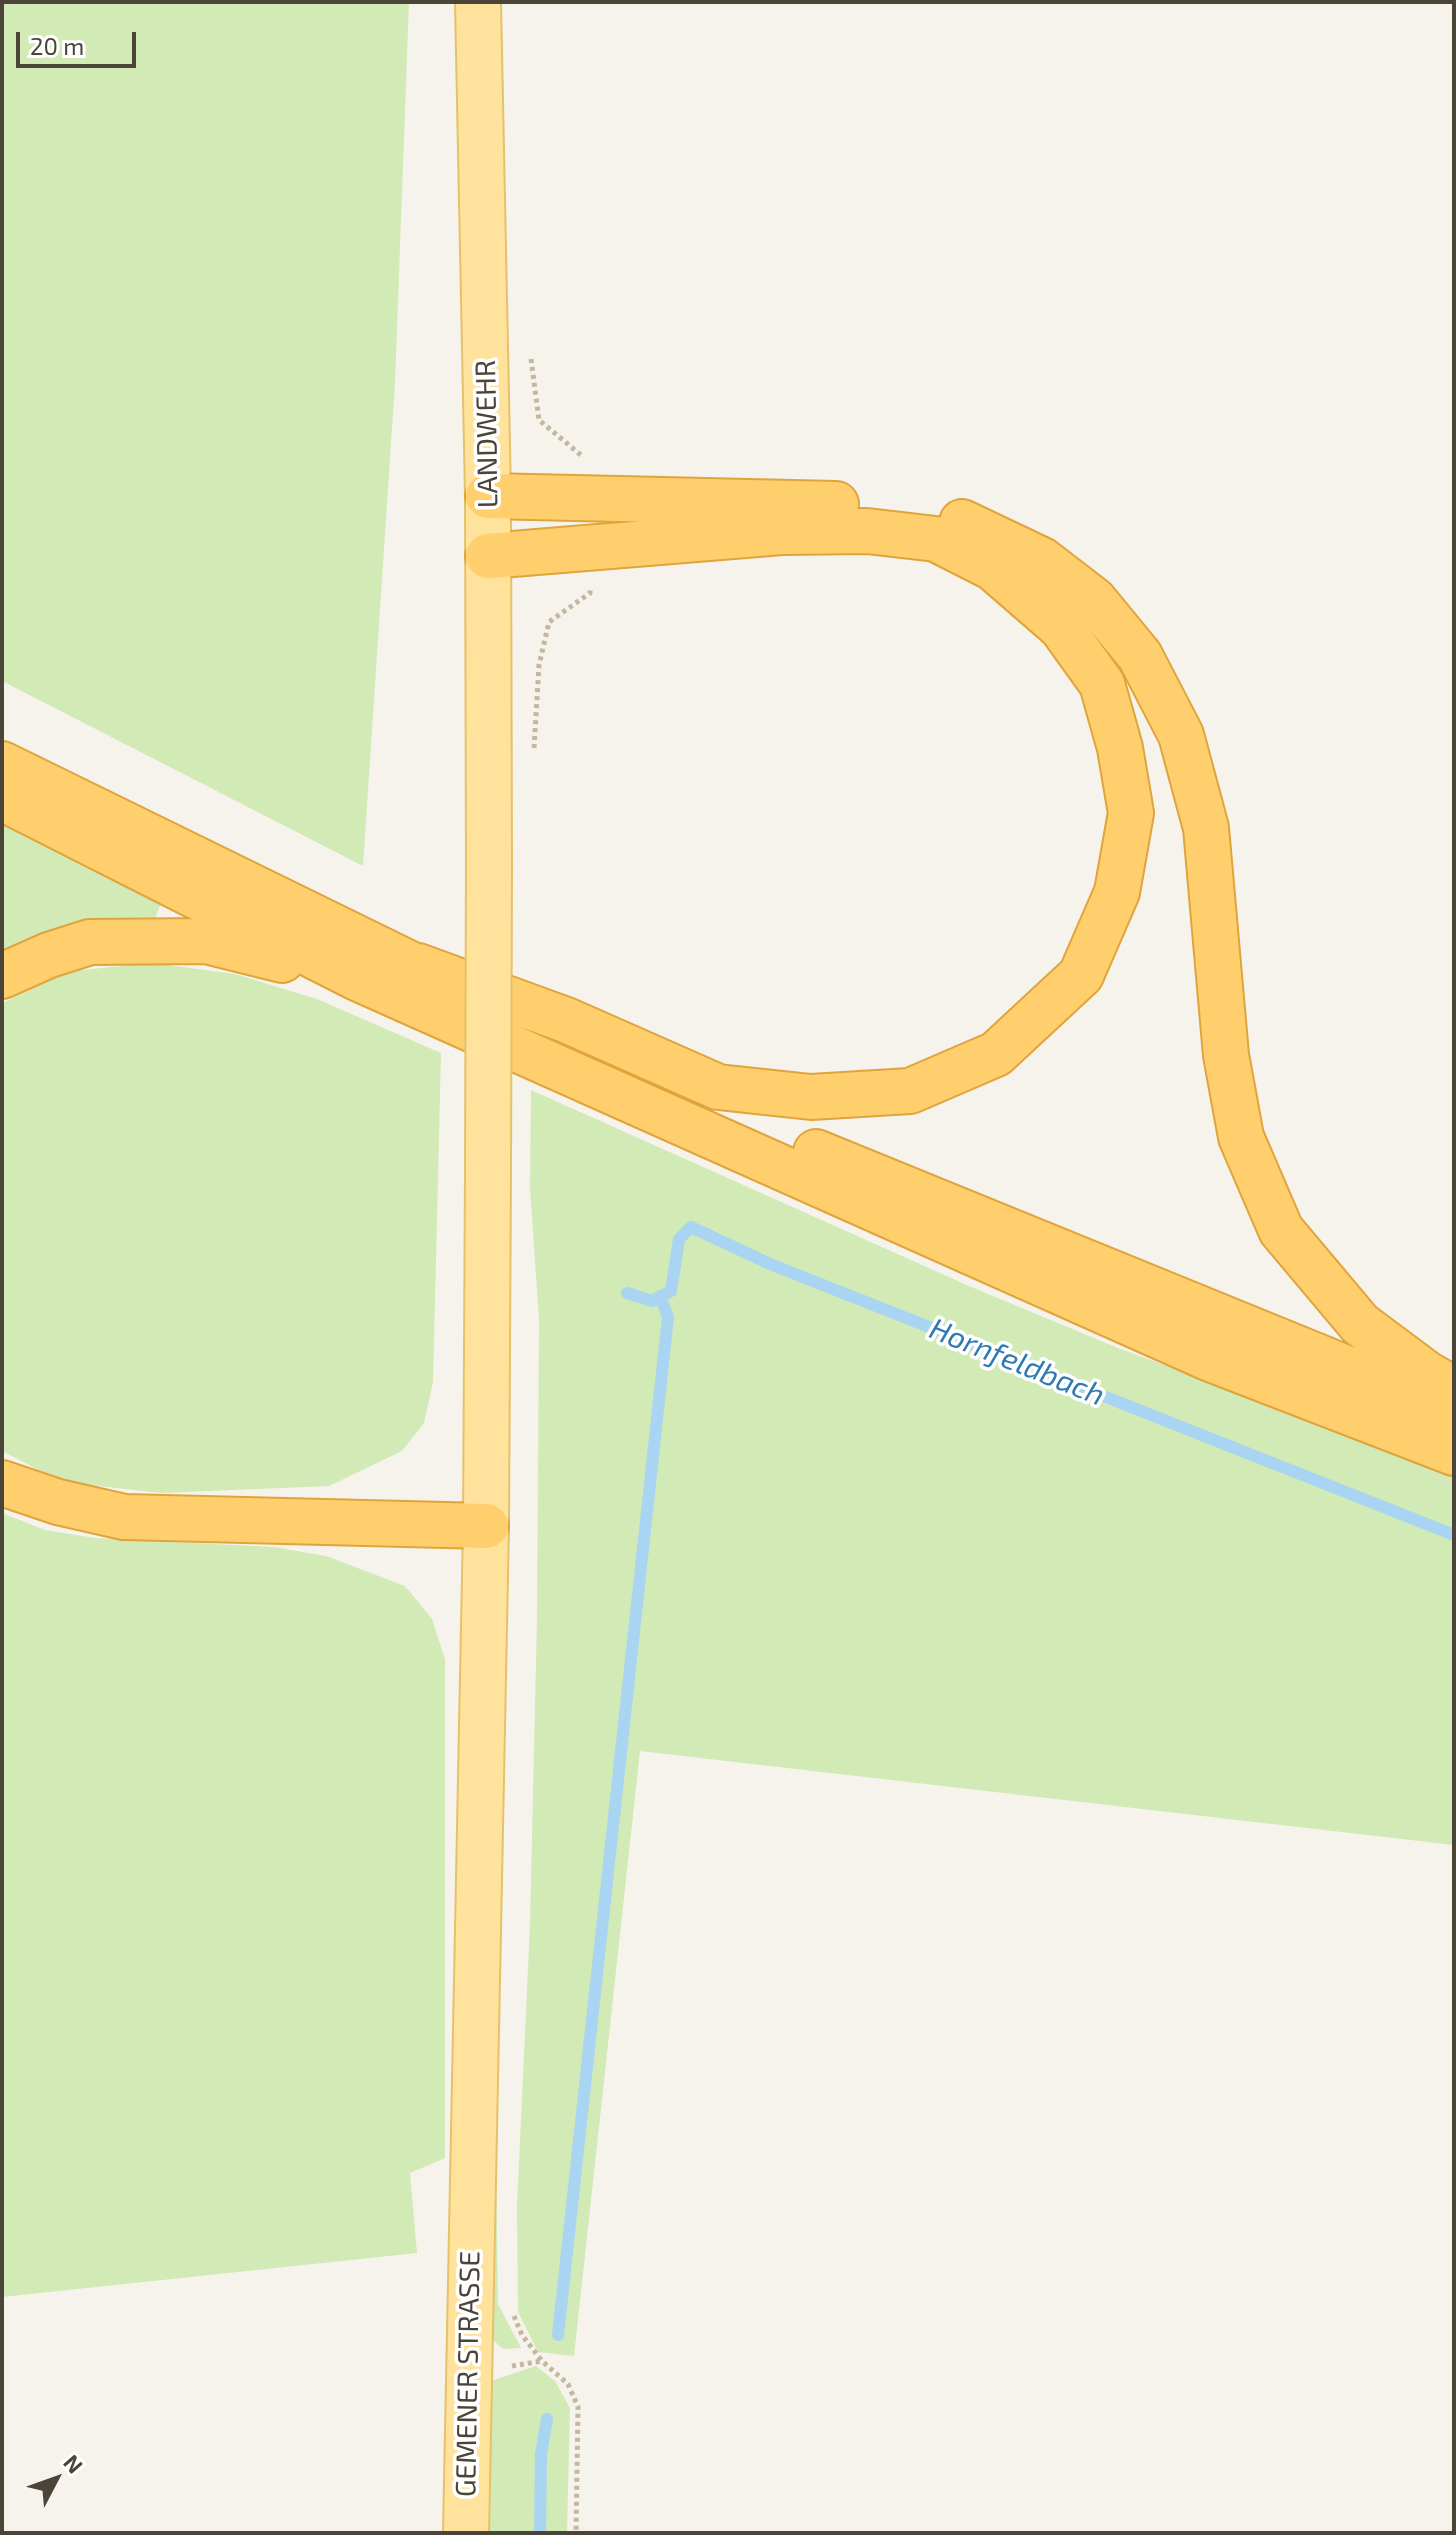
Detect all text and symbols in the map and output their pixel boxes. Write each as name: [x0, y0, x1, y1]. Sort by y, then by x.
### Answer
scale bar: [20, 16, 140, 66]
text: 20 m: [30, 31, 84, 60]
street label: LANDWEHR: [469, 360, 505, 508]
water label: Hornfeldbach: [924, 1311, 1110, 1413]
street label: GEMENER STRASSE: [449, 2251, 487, 2497]
north arrow: [16, 2439, 96, 2519]
text: N: [59, 2449, 89, 2478]

